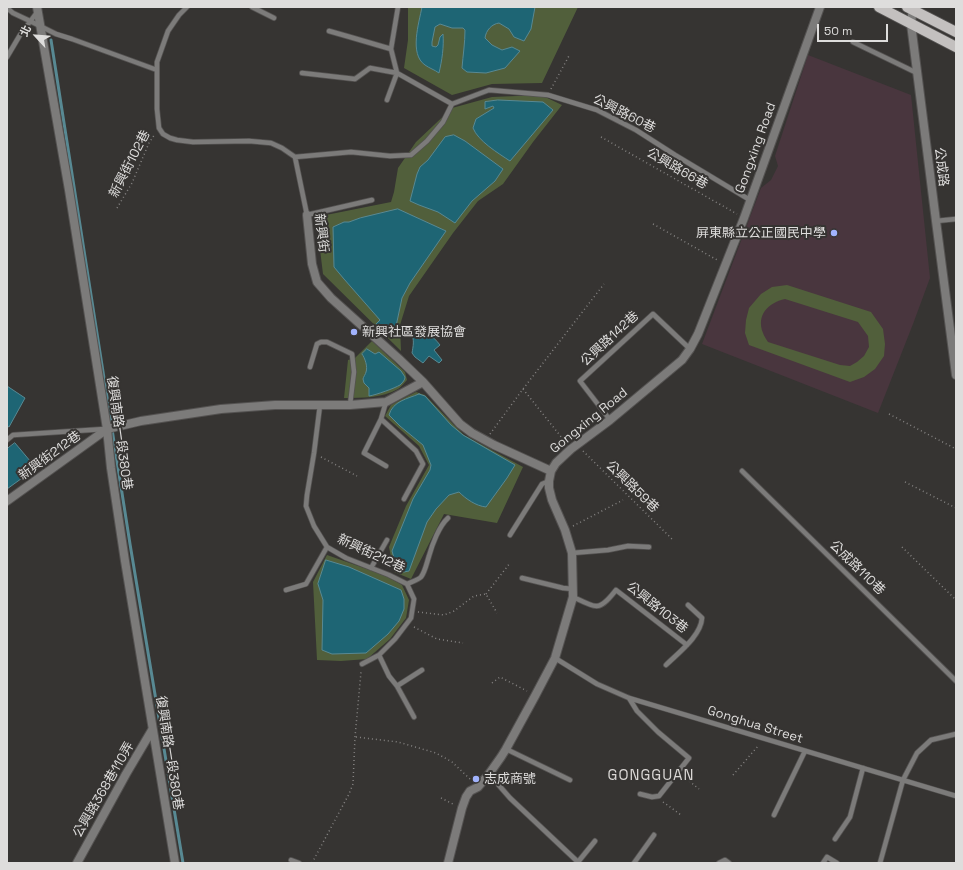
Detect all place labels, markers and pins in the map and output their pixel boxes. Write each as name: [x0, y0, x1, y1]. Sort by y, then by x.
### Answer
place label: 屏東縣立公正國民中學: [696, 225, 826, 241]
marker: 屏東縣立公正國民中學: [829, 228, 839, 238]
place label: 新興社區發展協會: [362, 324, 466, 340]
marker: 新興社區發展協會: [349, 327, 359, 337]
place label: 志成商號: [484, 771, 536, 787]
marker: 志成商號: [471, 774, 481, 784]

